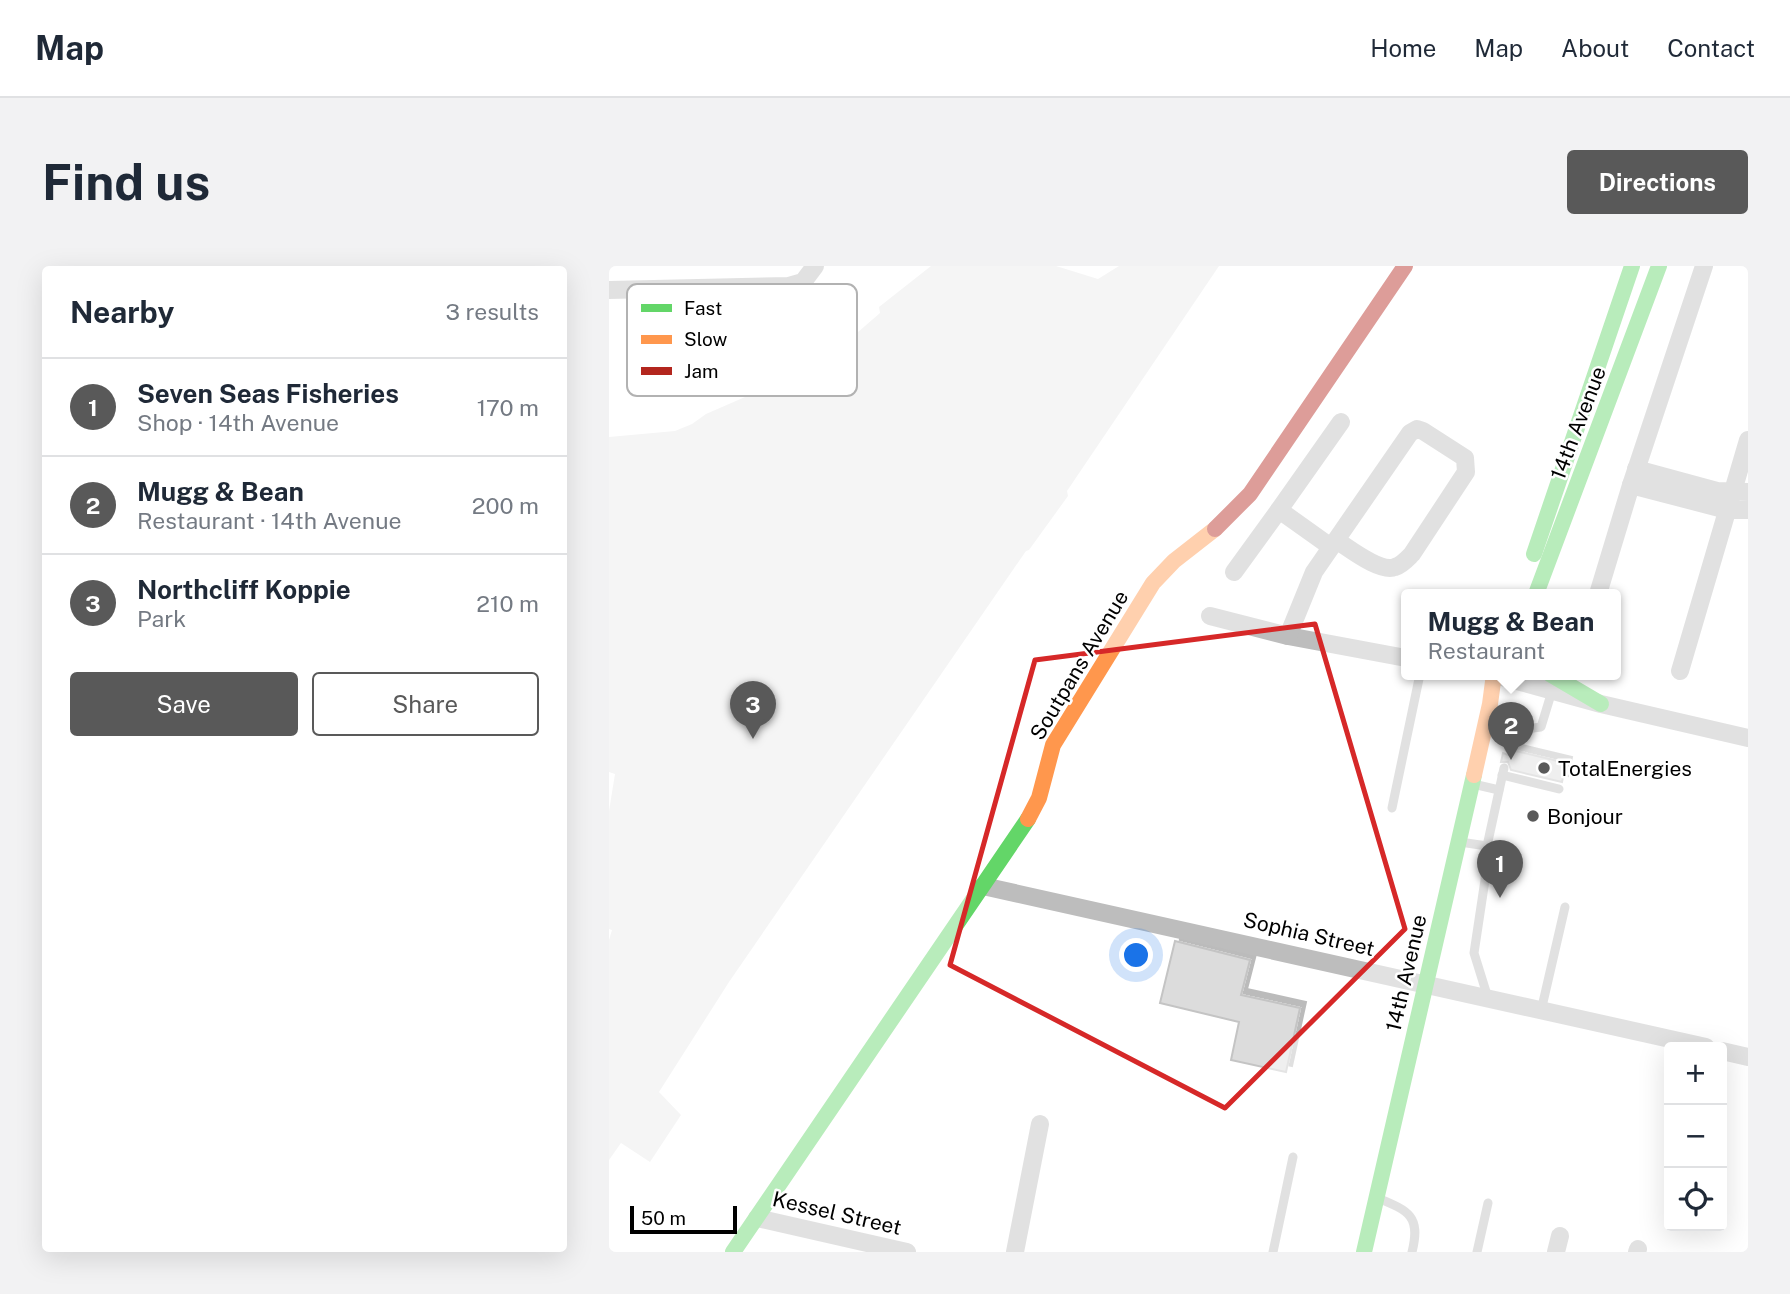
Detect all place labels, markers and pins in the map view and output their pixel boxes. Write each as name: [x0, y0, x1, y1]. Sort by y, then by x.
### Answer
pin: 3: [730, 681, 776, 739]
pin: 2: [1488, 702, 1534, 760]
place label: TotalEnergies: [1558, 756, 1692, 781]
marker: TotalEnergies: [1536, 760, 1552, 776]
place label: Bonjour: [1547, 804, 1623, 829]
marker: Bonjour: [1525, 808, 1541, 824]
pin: 1: [1477, 840, 1523, 898]

